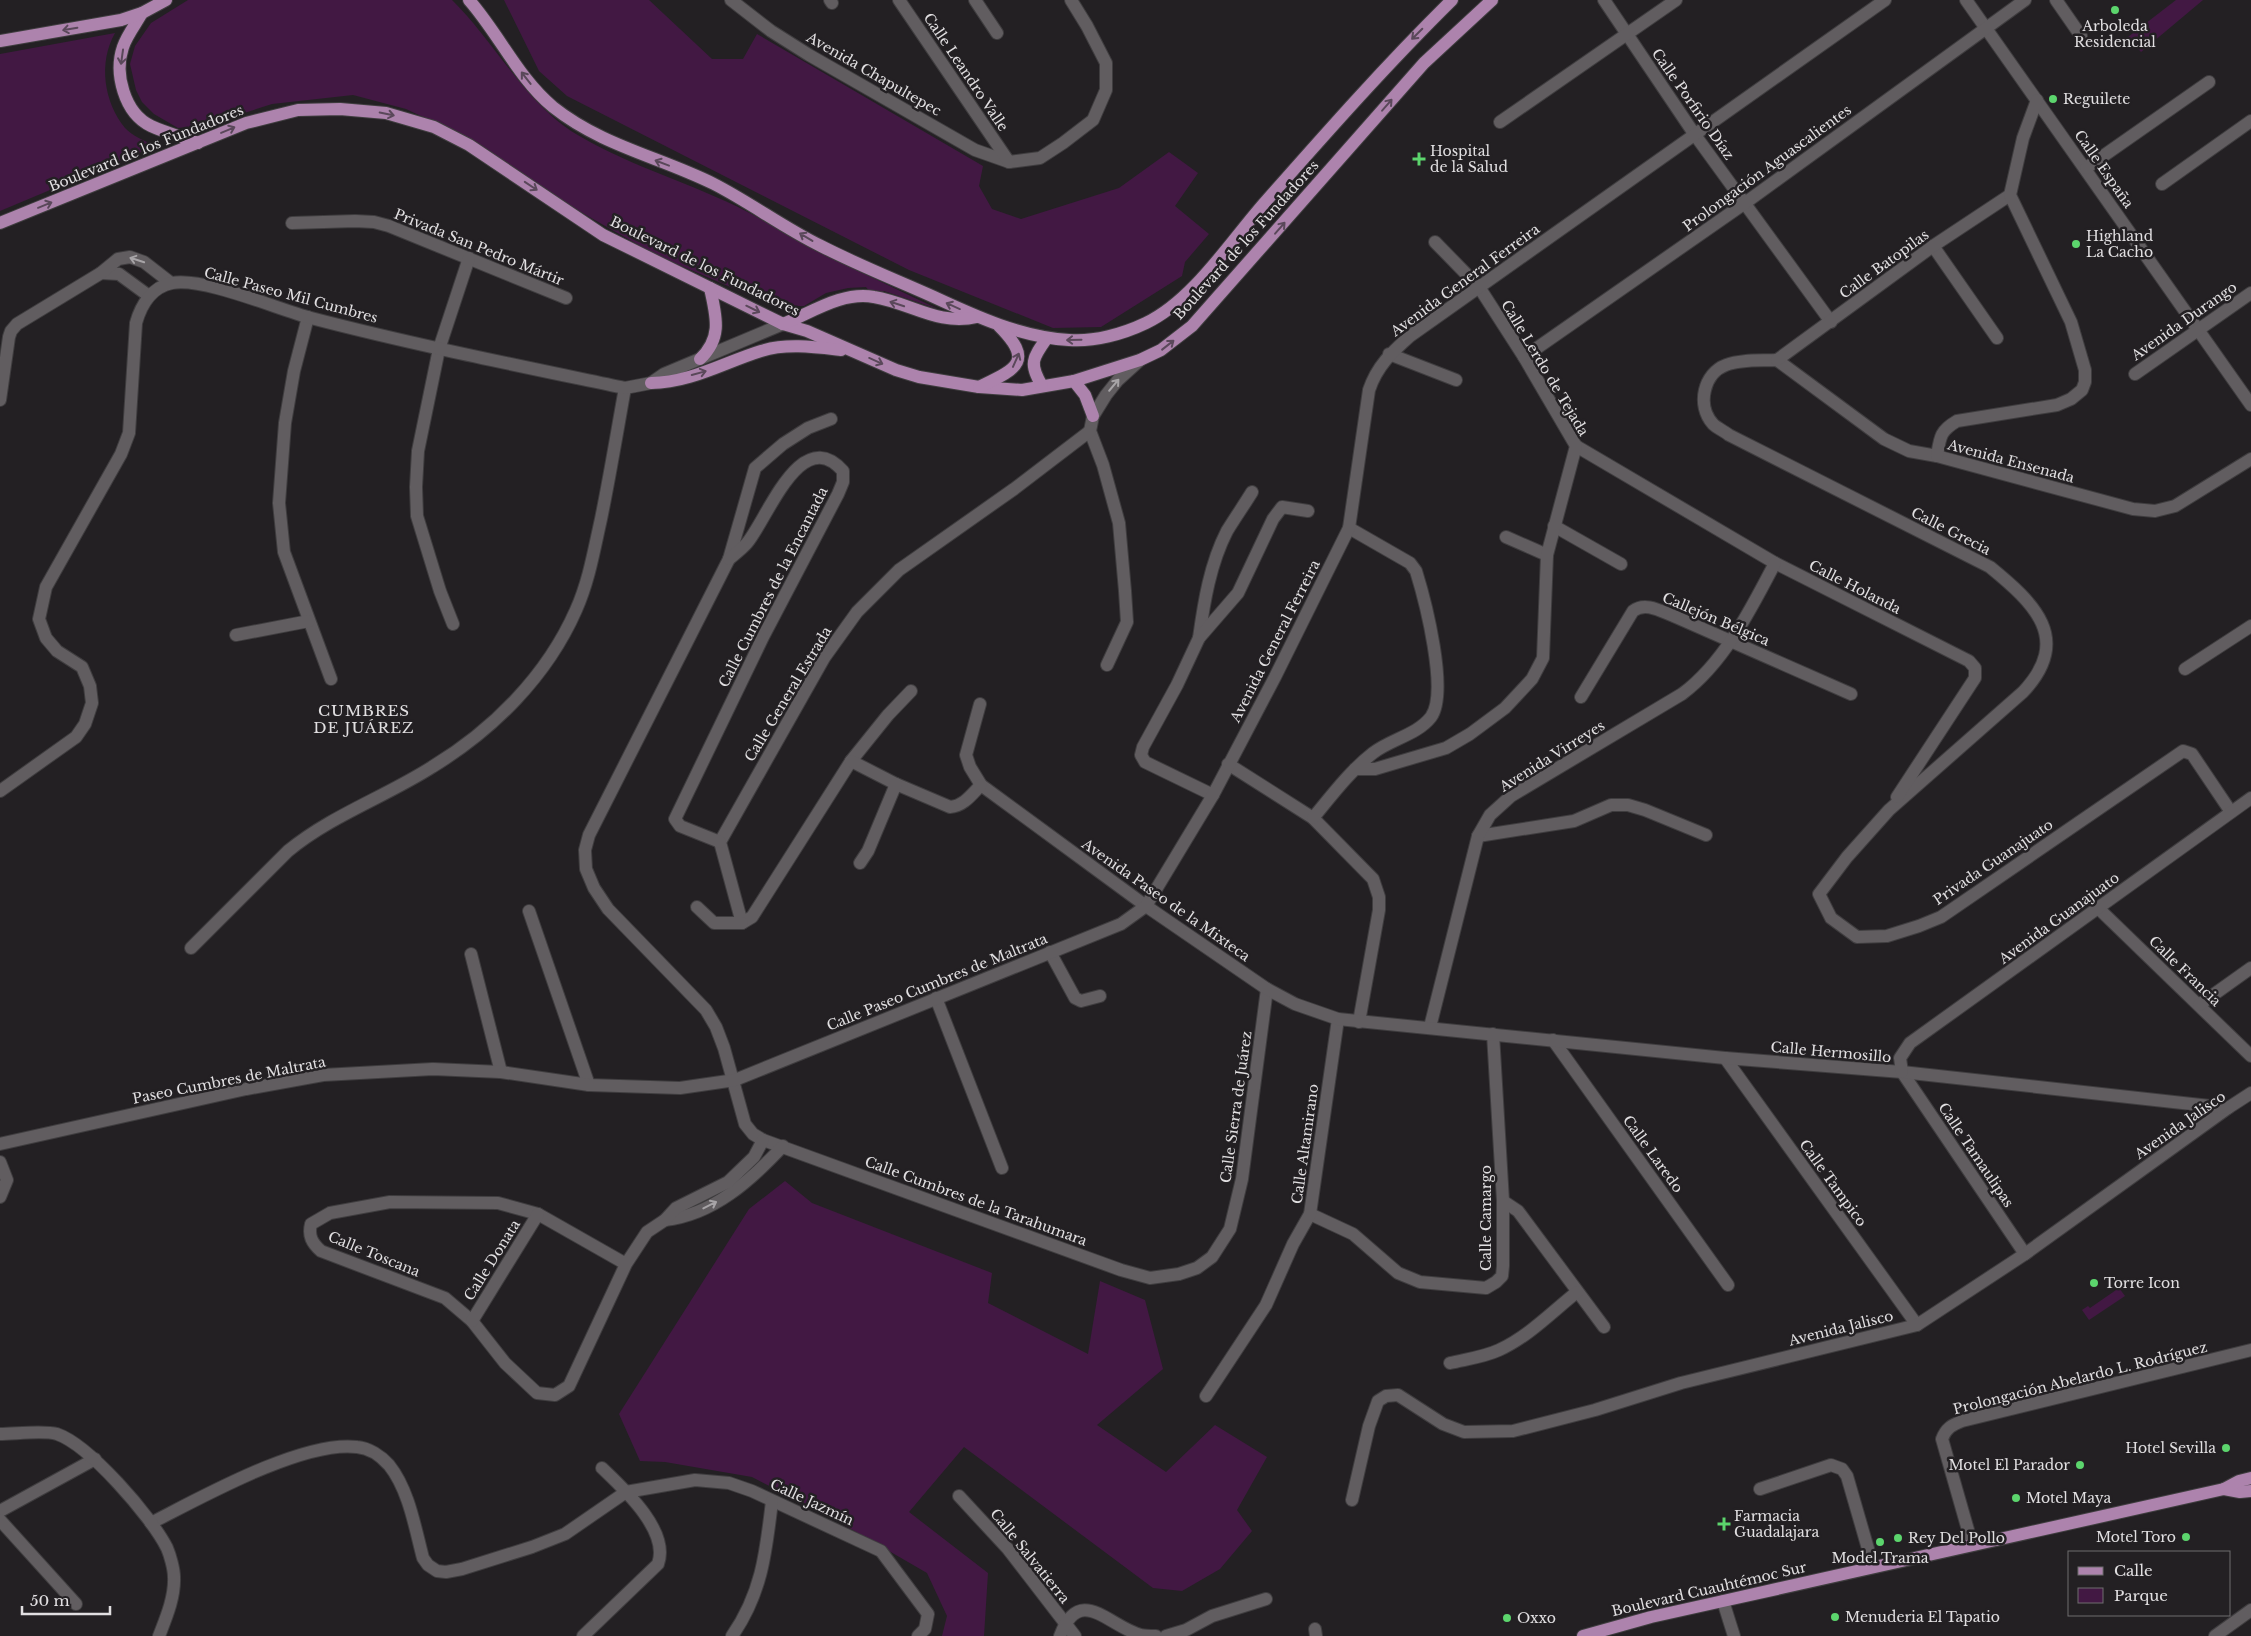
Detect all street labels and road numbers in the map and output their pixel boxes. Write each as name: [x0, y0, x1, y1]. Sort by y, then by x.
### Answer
street label: Calle Leandro Valle: [920, 9, 1012, 135]
street label: Avenida Chapultepec: [803, 28, 945, 120]
street label: Calle Porfirio Díaz: [1648, 45, 1738, 163]
street label: Boulevard de los Fundadores: [46, 101, 246, 195]
street label: Prolongación Aguascalientes: [1679, 101, 1855, 235]
street label: Calle España: [2070, 126, 2138, 212]
street label: Boulevard de los Fundadores: [1170, 156, 1322, 324]
street label: Privada San Pedro Mártir: [391, 205, 567, 289]
street label: Boulevard de los Fundadores: [607, 212, 803, 320]
street label: Avenida General Ferreira: [1386, 220, 1543, 341]
street label: Calle Batopilas: [1836, 226, 1932, 302]
street label: Calle Paseo Mil Cumbres: [202, 263, 380, 327]
street label: Avenida Durango: [2127, 278, 2240, 365]
street label: Calle Lerdo de Tejada: [1497, 297, 1593, 439]
street label: Avenida Ensenada: [1945, 435, 2077, 487]
street label: Calle Cumbres de la Encantada: [714, 484, 832, 690]
street label: Calle Grecia: [1908, 503, 1994, 559]
street label: Calle Holanda: [1806, 556, 1904, 618]
street label: Avenida General Ferreira: [1226, 557, 1324, 726]
street label: Callejón Bélgica: [1660, 588, 1773, 650]
street label: Calle General Estrada: [741, 623, 836, 765]
street label: Avenida Virreyes: [1495, 716, 1608, 796]
street label: Privada Guanajuato: [1930, 815, 2056, 909]
street label: Avenida Paseo de la Mixteca: [1078, 834, 1254, 965]
street label: Avenida Guanajuato: [1995, 868, 2123, 968]
street label: Calle Paseo Cumbres de Maltrata: [824, 929, 1050, 1035]
street label: Calle Francia: [2145, 932, 2225, 1010]
street label: Calle Sierra de Juárez: [1216, 1030, 1256, 1184]
street label: Calle Hermosillo: [1770, 1038, 1892, 1066]
street label: Paseo Cumbres de Maltrata: [131, 1052, 327, 1108]
street label: Calle Altamirano: [1288, 1083, 1322, 1205]
street label: Avenida Jalisco: [2130, 1087, 2229, 1164]
street label: Calle Tamaulipas: [1934, 1099, 2018, 1211]
street label: Calle Laredo: [1619, 1112, 1687, 1196]
street label: Calle Tampico: [1795, 1136, 1871, 1230]
street label: Calle Cumbres de la Tarahumara: [862, 1152, 1090, 1250]
street label: Calle Camargo: [1477, 1165, 1495, 1271]
street label: Calle Donata: [460, 1216, 524, 1304]
street label: Calle Toscana: [325, 1227, 423, 1281]
street label: Avenida Jalisco: [1786, 1306, 1895, 1350]
street label: Prolongación Abelardo L. Rodríguez: [1951, 1338, 2209, 1418]
street label: Calle Jazmín: [767, 1475, 857, 1529]
street label: Calle Salvatierra: [986, 1505, 1074, 1607]
street label: Boulevard Cuauhtémoc Sur: [1610, 1558, 1808, 1620]

